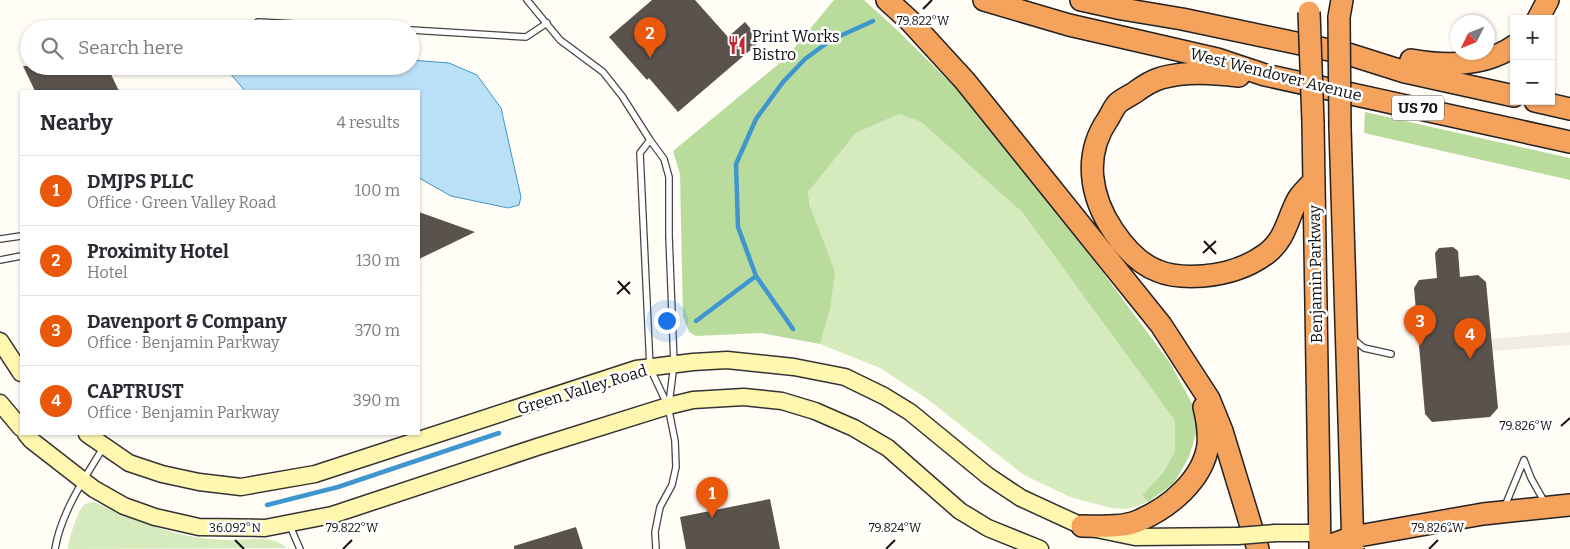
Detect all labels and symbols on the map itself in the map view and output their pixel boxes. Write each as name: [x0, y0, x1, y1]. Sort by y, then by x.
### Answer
text: 79.822°W: [897, 14, 950, 28]
north arrow: [1450, 15, 1495, 60]
pin: 2: [634, 17, 666, 58]
place label: Print Works Bistro: [752, 27, 840, 64]
restaurant icon: Print Works Bistro: [726, 34, 748, 56]
street label: West Wendover Avenue: [1188, 44, 1364, 105]
road number: US 70: [1392, 96, 1444, 120]
street label: Benjamin Parkway: [1305, 204, 1326, 343]
pin: 3: [1404, 305, 1436, 346]
your location: [654, 308, 680, 334]
pin: 4: [1454, 318, 1486, 359]
street label: Green Valley Road: [515, 361, 650, 418]
text: 79.826°W: [1500, 419, 1553, 433]
pin: 1: [696, 477, 728, 518]
text: 36.092°N: [209, 521, 261, 535]
text: 79.822°W: [326, 521, 379, 535]
text: 79.824°W: [869, 521, 922, 535]
text: 79.826°W: [1412, 521, 1465, 535]

